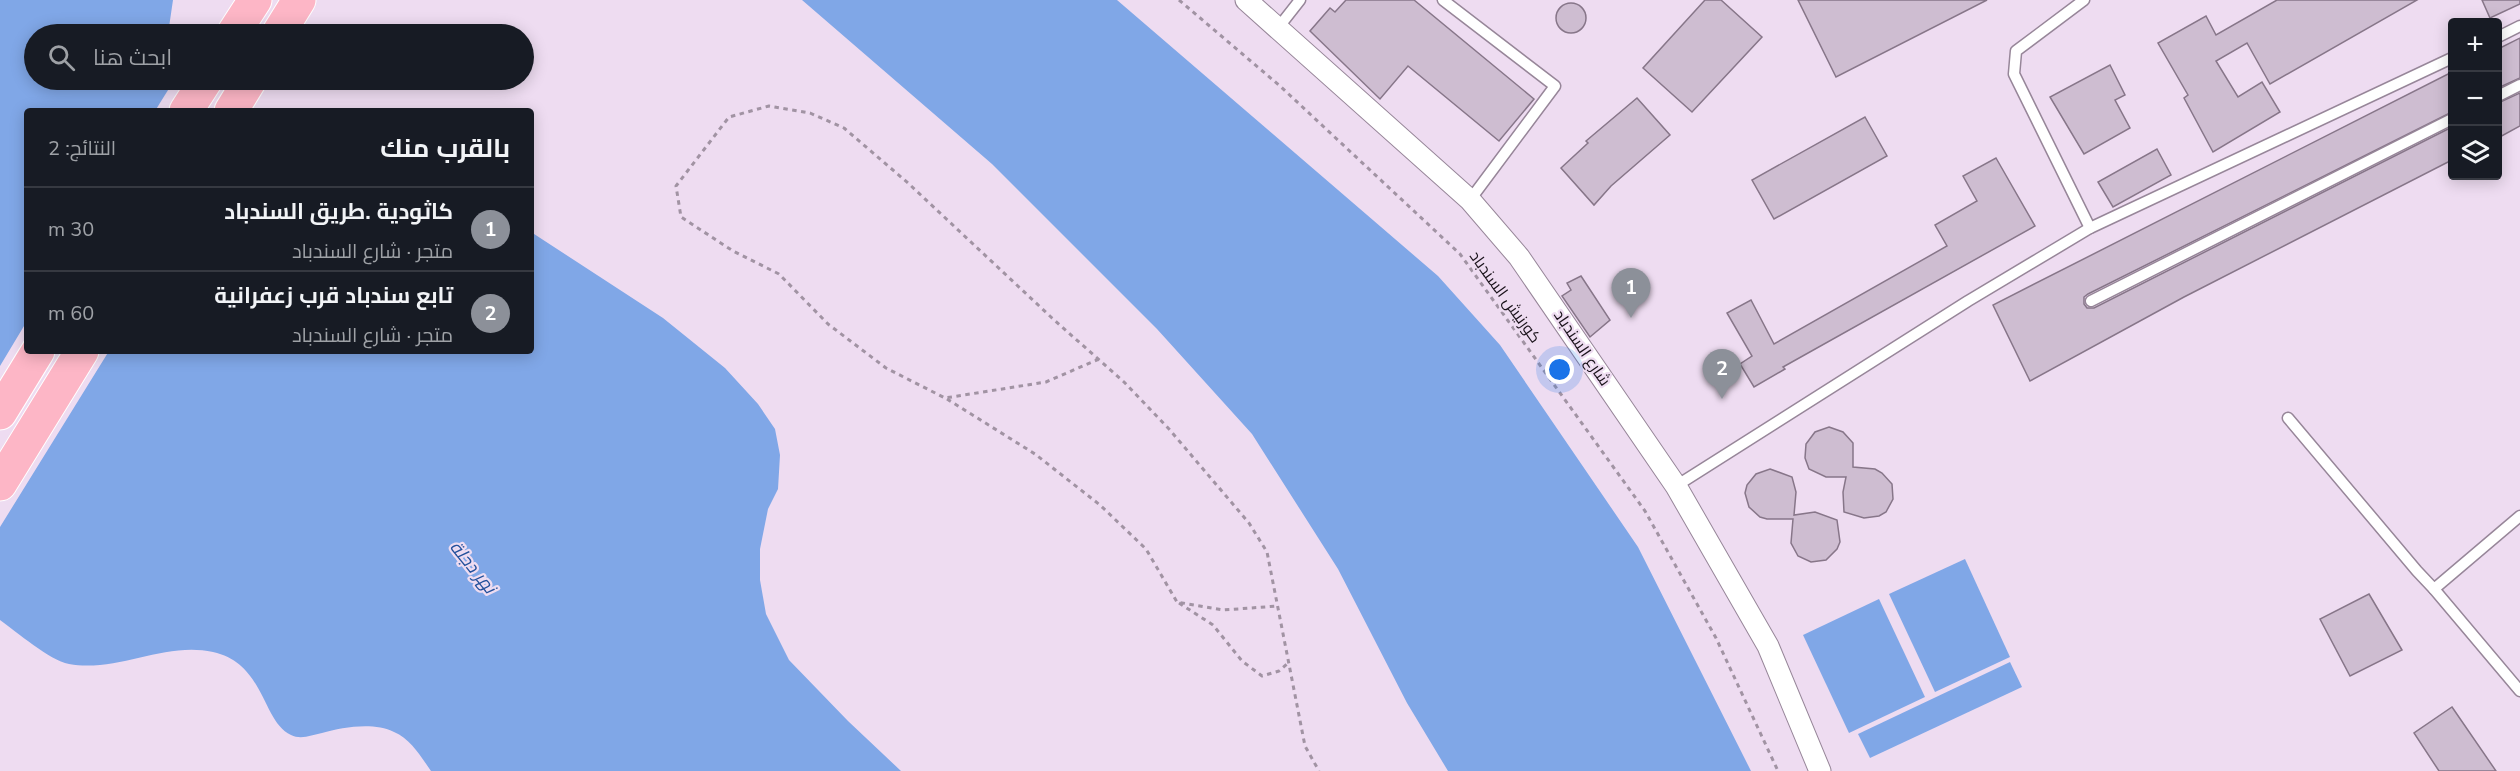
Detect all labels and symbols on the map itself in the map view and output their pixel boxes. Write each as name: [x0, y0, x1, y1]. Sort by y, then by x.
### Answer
street label: كورنيش السندباد: [1464, 246, 1546, 348]
pin: 1: [1612, 268, 1650, 318]
street label: شارع السندباد: [1548, 306, 1616, 390]
pin: 2: [1702, 350, 1742, 399]
your location: [1545, 355, 1574, 384]
water label: نهر دجلة: [444, 536, 503, 600]

